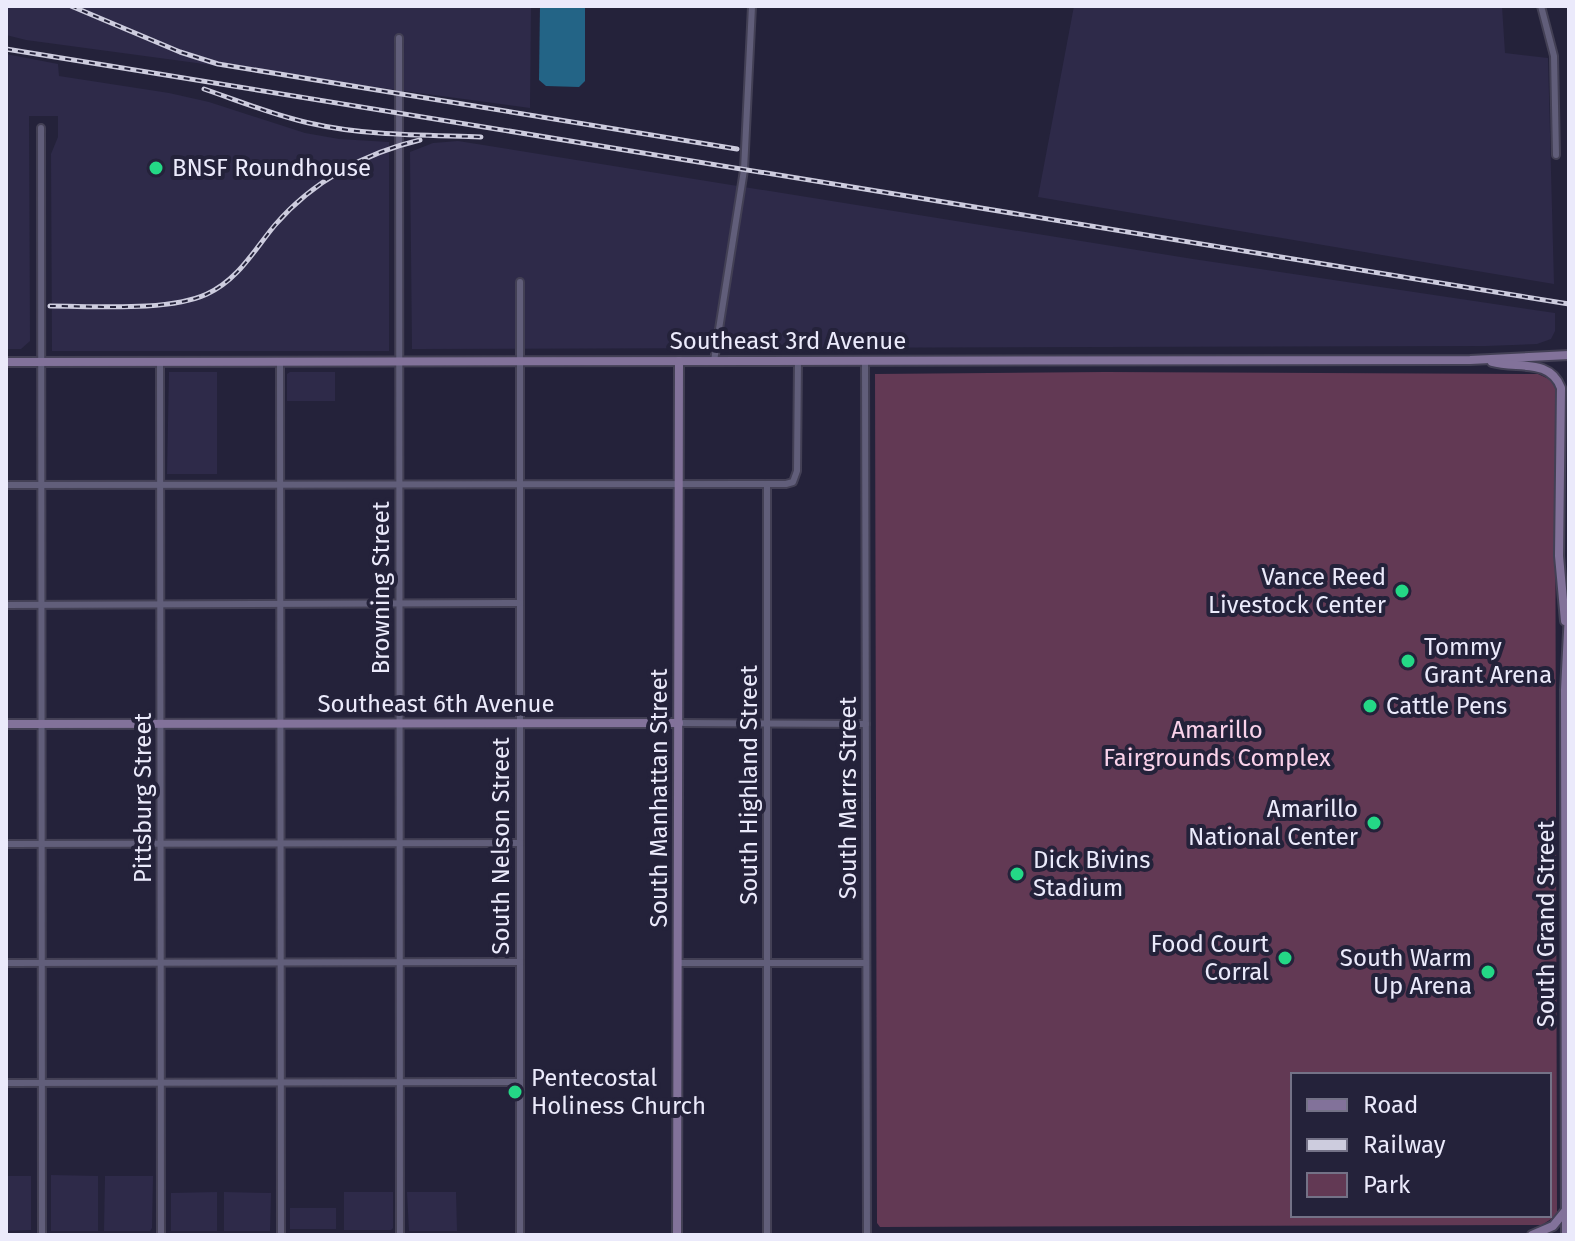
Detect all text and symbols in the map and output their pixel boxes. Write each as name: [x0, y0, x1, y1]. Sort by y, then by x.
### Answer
place label: BNSF Roundhouse: [172, 154, 371, 182]
marker: BNSF Roundhouse: [147, 159, 165, 177]
street label: Southeast 3rd Avenue: [670, 327, 906, 355]
street label: Browning Street: [367, 501, 395, 675]
place label: Vance Reed Livestock Center: [1208, 563, 1387, 619]
marker: Vance Reed Livestock Center: [1393, 582, 1411, 600]
place label: Tommy Grant Arena: [1424, 633, 1552, 689]
marker: Tommy Grant Arena: [1399, 652, 1417, 670]
street label: South Highland Street: [735, 665, 763, 905]
street label: South Manhattan Street: [645, 668, 673, 927]
street label: Southeast 6th Avenue: [317, 690, 555, 718]
place label: Cattle Pens: [1386, 692, 1507, 720]
street label: South Marrs Street: [834, 696, 862, 899]
marker: Cattle Pens: [1361, 697, 1379, 715]
street label: Pittsburg Street: [129, 713, 157, 883]
park label: Amarillo Fairgrounds Complex: [1103, 716, 1331, 772]
street label: South Nelson Street: [487, 737, 515, 955]
place label: Amarillo National Center: [1188, 795, 1359, 851]
marker: Amarillo National Center: [1365, 814, 1383, 832]
street label: South Grand Street: [1532, 820, 1560, 1027]
place label: Dick Bivins Stadium: [1033, 846, 1151, 902]
marker: Dick Bivins Stadium: [1008, 865, 1026, 883]
place label: Food Court Corral: [1150, 930, 1269, 986]
place label: South Warm Up Arena: [1340, 944, 1472, 1000]
marker: Food Court Corral: [1276, 949, 1294, 967]
marker: South Warm Up Arena: [1479, 963, 1497, 981]
place label: Pentecostal Holiness Church: [531, 1064, 706, 1120]
legend: [1291, 1073, 1551, 1217]
marker: Pentecostal Holiness Church: [506, 1083, 524, 1101]
text: Road: [1363, 1091, 1418, 1119]
text: Railway: [1363, 1131, 1446, 1159]
text: Park: [1363, 1171, 1411, 1199]

